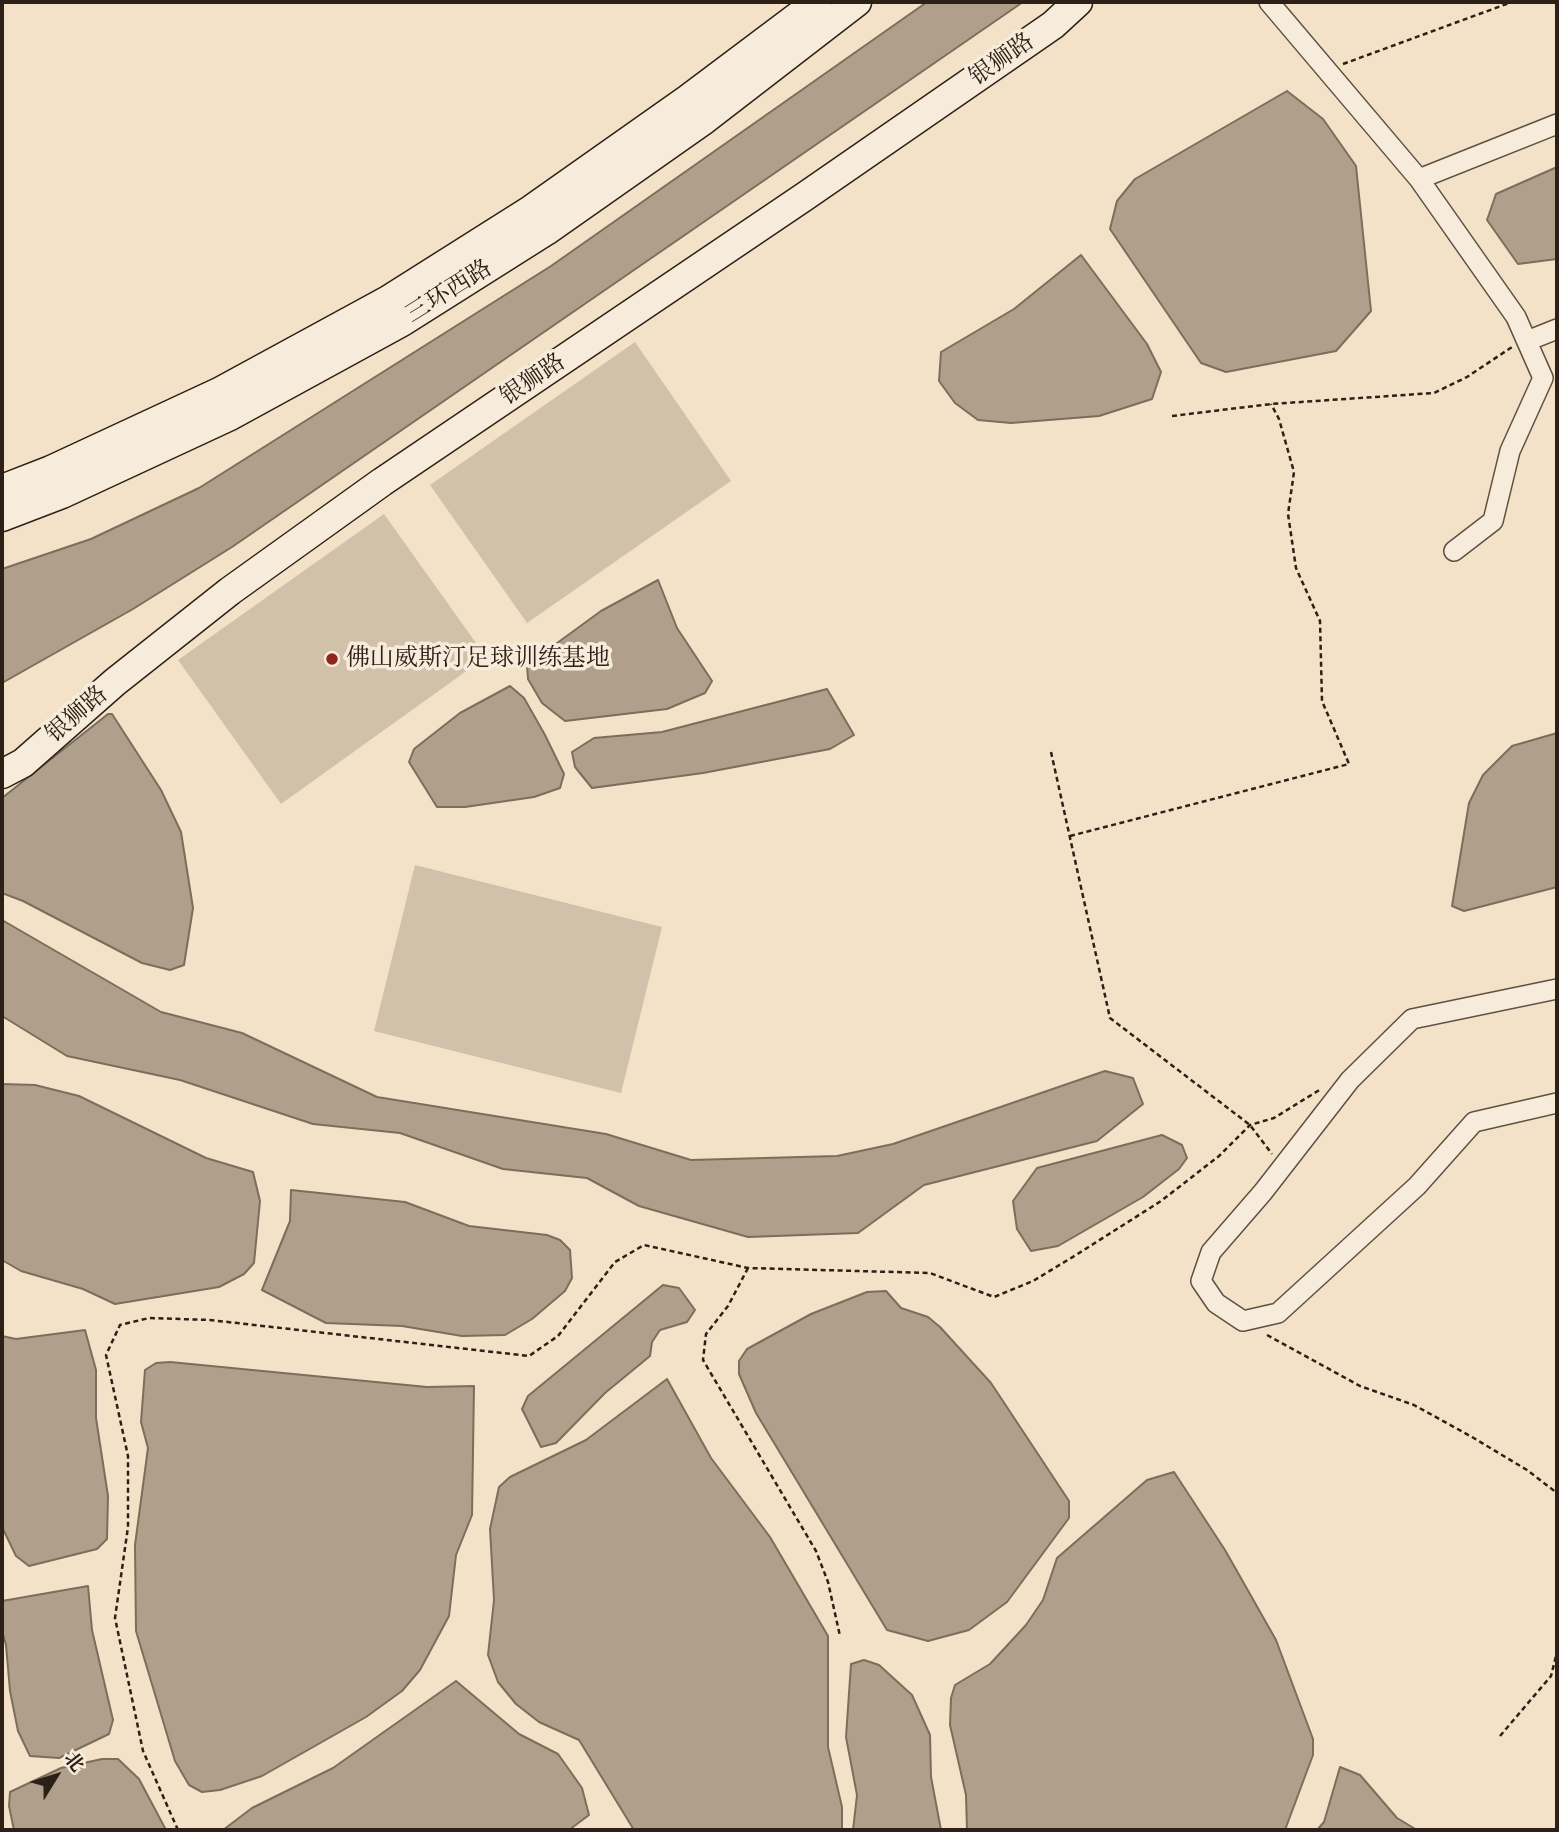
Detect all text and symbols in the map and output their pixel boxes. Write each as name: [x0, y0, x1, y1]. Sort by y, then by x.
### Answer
street label: 银狮路: [964, 28, 1040, 92]
street label: 三环西路: [401, 254, 497, 330]
street label: 银狮路: [495, 348, 571, 412]
place label: 佛山威斯汀足球训练基地: [346, 645, 610, 673]
marker: 佛山威斯汀足球训练基地: [324, 651, 340, 667]
street label: 银狮路: [40, 681, 114, 749]
north arrow: [21, 1741, 91, 1811]
text: 北: [60, 1749, 86, 1776]

